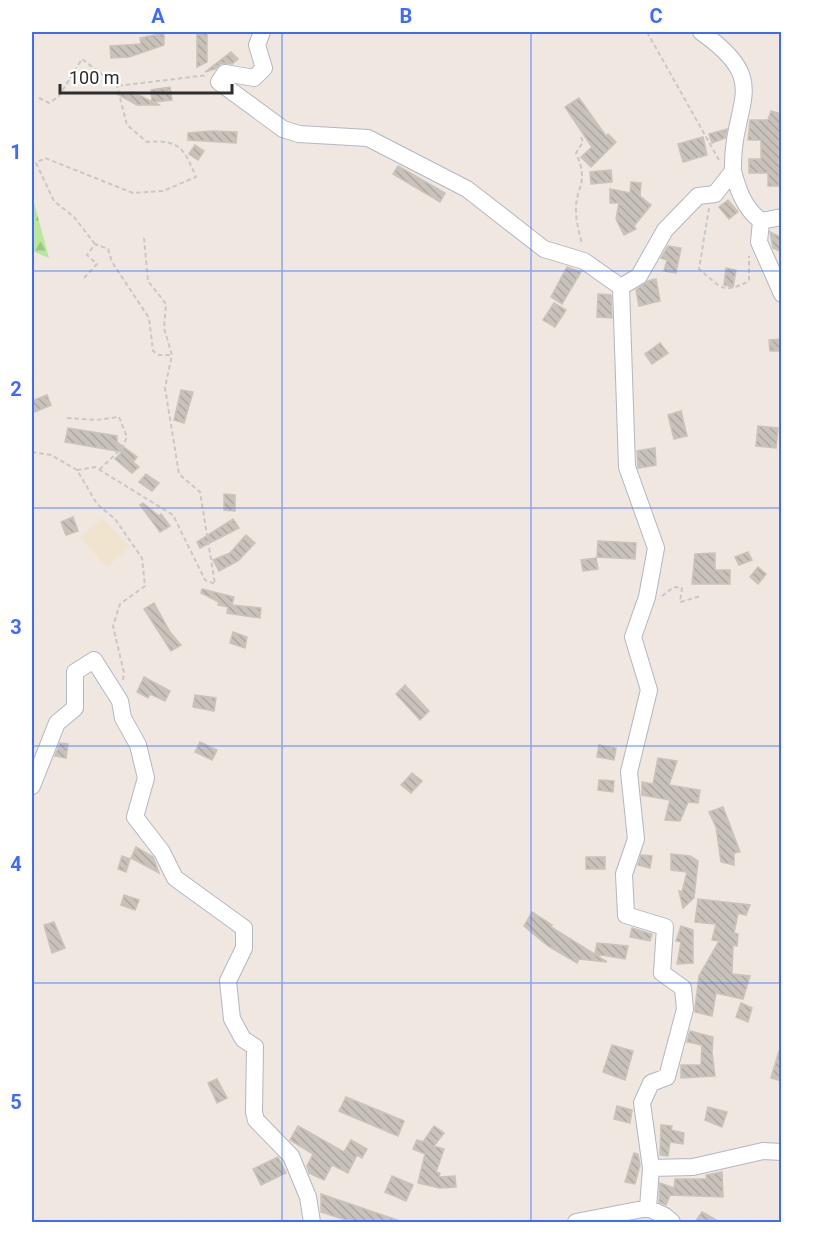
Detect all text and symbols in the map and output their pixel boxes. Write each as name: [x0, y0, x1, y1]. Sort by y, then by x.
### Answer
text: A: [151, 4, 165, 28]
text: B: [400, 4, 412, 28]
text: C: [649, 4, 663, 28]
scale bar: [60, 57, 232, 95]
text: 100 m: [69, 67, 120, 88]
text: 1: [10, 140, 22, 164]
text: 2: [10, 377, 22, 401]
text: 3: [10, 615, 22, 639]
text: 4: [10, 852, 22, 876]
text: 5: [10, 1090, 22, 1114]

